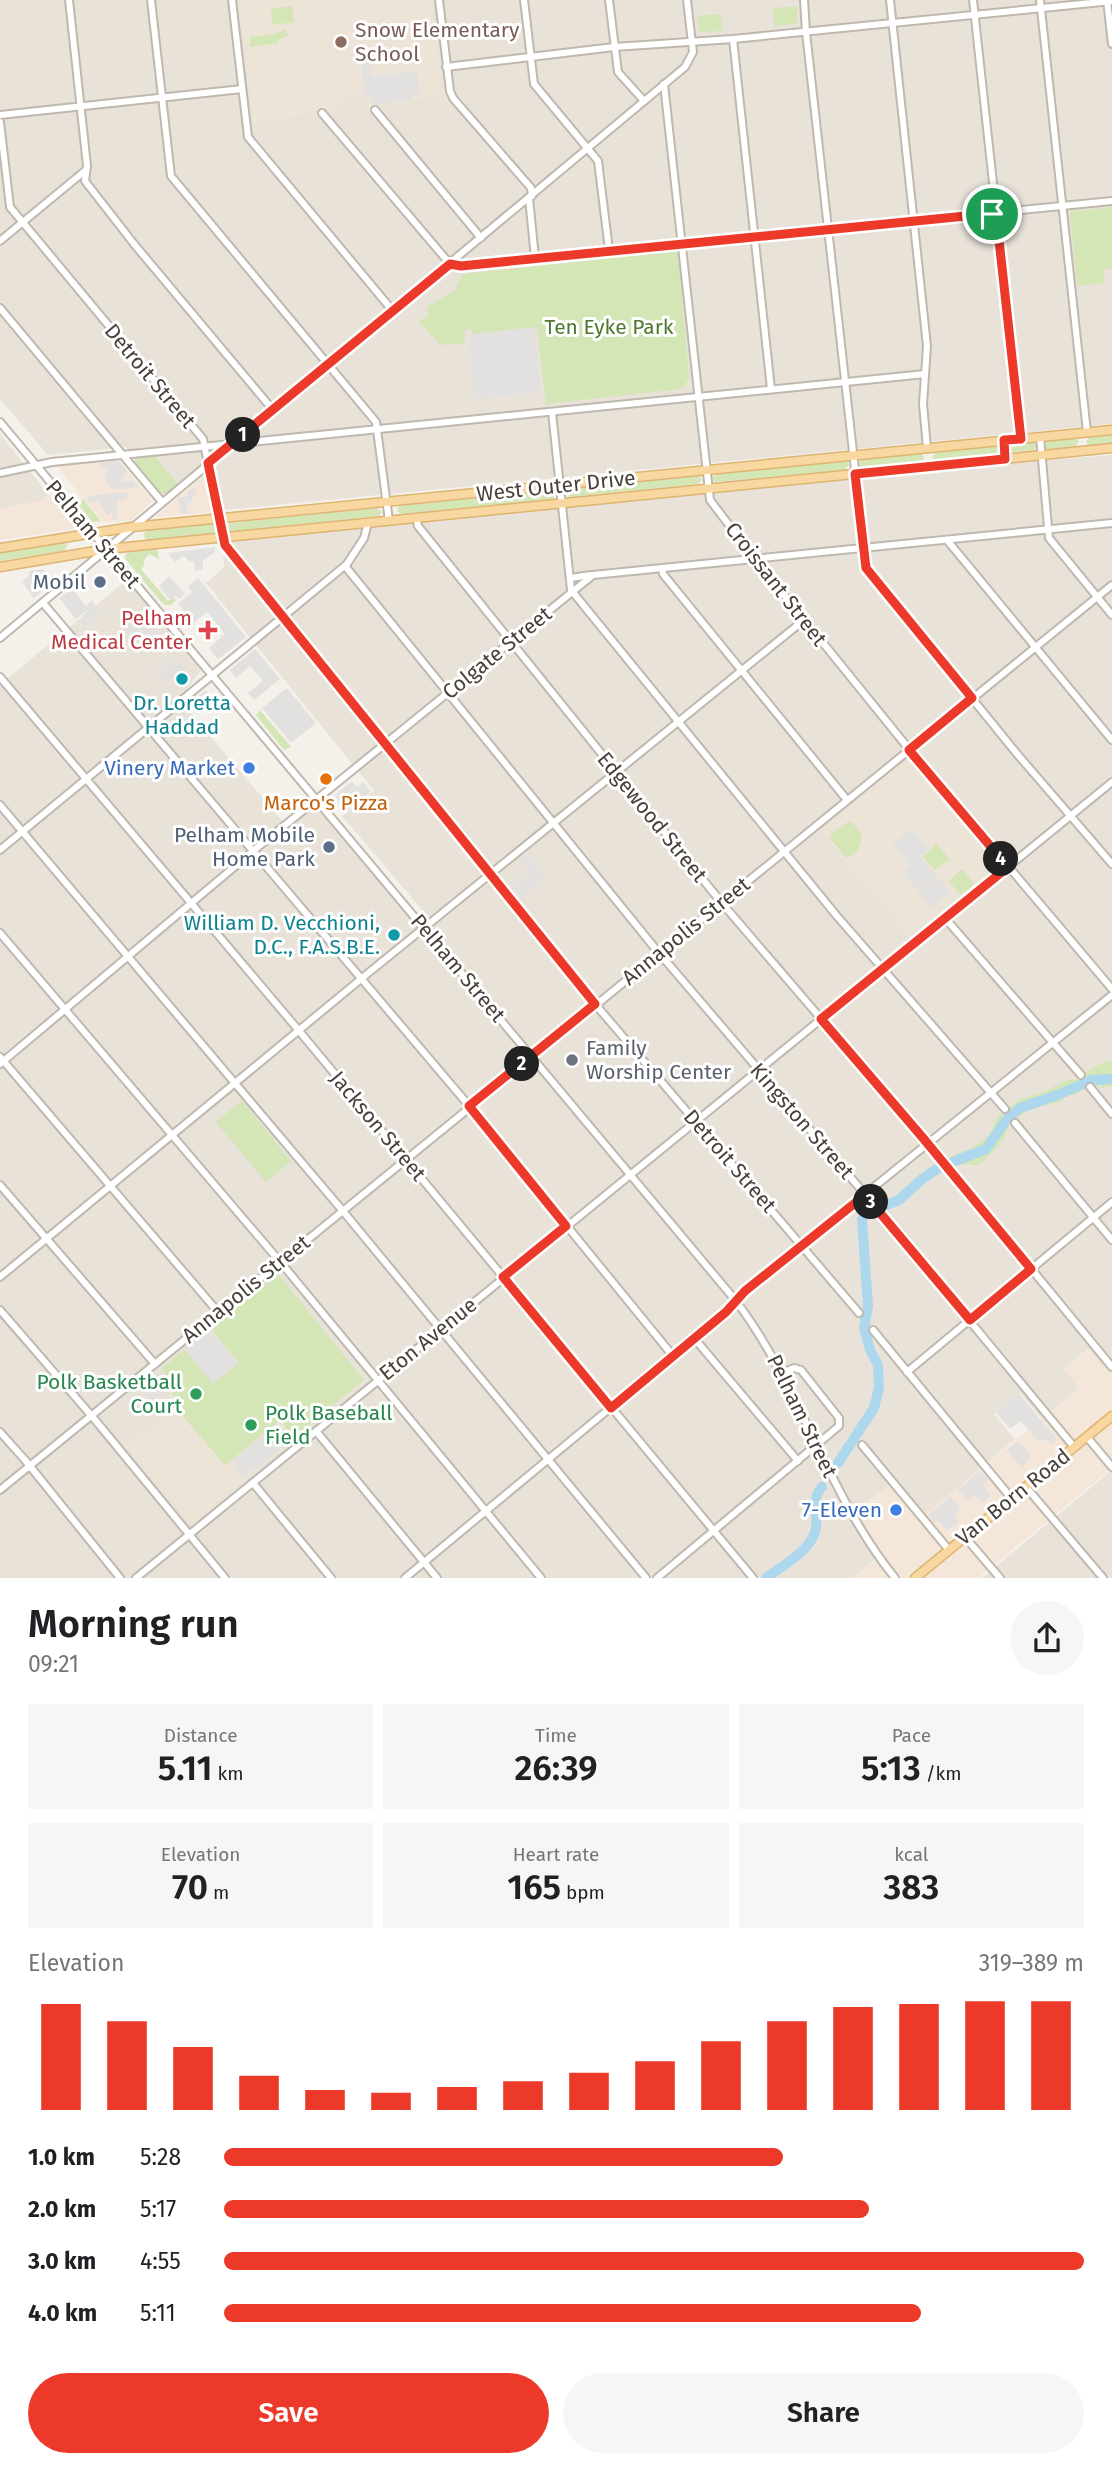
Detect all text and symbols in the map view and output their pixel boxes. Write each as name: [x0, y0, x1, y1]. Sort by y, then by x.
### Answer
place label: Snow Elementary School: [355, 17, 520, 67]
marker: Snow Elementary School: [333, 34, 349, 50]
pin: [962, 184, 1022, 244]
icon: arrive: [973, 195, 1011, 233]
park label: Ten Eyke Park: [544, 314, 674, 340]
street label: Detroit Street: [99, 318, 201, 434]
pin: 1: [226, 418, 260, 452]
text: 1: [238, 423, 247, 446]
street label: West Outer Drive: [475, 465, 637, 507]
street label: Pelham Street: [40, 475, 146, 594]
street label: Croissant Street: [720, 517, 833, 651]
place label: Mobil: [33, 569, 86, 595]
marker: Mobil: [92, 574, 108, 590]
street label: Colgate Street: [437, 601, 557, 705]
place label: Pelham Medical Center: [51, 605, 192, 655]
marker: Pelham Medical Center: [198, 620, 218, 640]
marker: Dr. Loretta Haddad: [174, 671, 190, 687]
place label: Dr. Loretta Haddad: [133, 690, 231, 740]
street label: Edgewood Street: [592, 747, 713, 888]
place label: Vinery Market: [104, 755, 235, 781]
marker: Vinery Market: [241, 760, 257, 776]
marker: Marco's Pizza: [318, 771, 334, 787]
place label: Marco's Pizza: [264, 790, 388, 816]
place label: Pelham Mobile Home Park: [174, 822, 315, 872]
marker: Pelham Mobile Home Park: [321, 839, 337, 855]
pin: 4: [984, 842, 1018, 876]
text: 4: [995, 847, 1006, 870]
street label: Annapolis Street: [617, 871, 756, 991]
street label: Pelham Street: [405, 909, 511, 1028]
place label: William D. Vecchioni, D.C., F.A.S.B.E.: [184, 910, 380, 960]
marker: William D. Vecchioni, D.C., F.A.S.B.E.: [386, 927, 402, 943]
place label: Family Worship Center: [586, 1035, 731, 1085]
pin: 2: [504, 1046, 540, 1082]
text: 2: [517, 1052, 526, 1075]
marker: Family Worship Center: [564, 1052, 580, 1068]
street label: Kingston Street: [744, 1058, 860, 1185]
street label: Jackson Street: [325, 1066, 432, 1187]
street label: Detroit Street: [678, 1104, 782, 1218]
pin: 3: [854, 1184, 888, 1220]
text: 3: [866, 1190, 875, 1213]
street label: Annapolis Street: [177, 1229, 316, 1349]
street label: Eton Avenue: [374, 1292, 482, 1386]
street label: Pelham Street: [761, 1350, 843, 1482]
place label: Polk Basketball Court: [37, 1369, 182, 1419]
marker: Polk Basketball Court: [188, 1386, 204, 1402]
place label: Polk Baseball Field: [265, 1400, 392, 1450]
marker: Polk Baseball Field: [243, 1417, 259, 1433]
street label: Van Born Road: [951, 1443, 1075, 1551]
place label: 7-Eleven: [802, 1497, 882, 1523]
marker: 7-Eleven: [888, 1502, 904, 1518]
text: Morning run: [28, 1601, 239, 1647]
button: share: [1010, 1601, 1084, 1675]
text: 09:21: [28, 1650, 79, 1678]
text: Distance: [164, 1724, 238, 1747]
text: Time: [535, 1724, 577, 1747]
text: Pace: [892, 1724, 931, 1747]
text: 5.11: [158, 1747, 212, 1789]
text: 26:39: [514, 1747, 598, 1789]
text: 5:13: [861, 1747, 921, 1789]
text: km: [212, 1762, 244, 1785]
text: /km: [921, 1762, 962, 1785]
text: Elevation: [161, 1843, 240, 1866]
text: Heart rate: [513, 1843, 599, 1866]
text: kcal: [894, 1843, 928, 1866]
text: 70: [172, 1866, 208, 1908]
text: 165: [507, 1866, 561, 1908]
text: 383: [883, 1866, 939, 1908]
text: m: [208, 1881, 229, 1904]
text: bpm: [561, 1881, 605, 1904]
text: Elevation: [28, 1949, 124, 1977]
text: 319–389 m: [979, 1949, 1084, 1977]
text: 1.0 km: [28, 2143, 95, 2171]
text: 5:28: [140, 2143, 181, 2171]
text: 2.0 km: [28, 2195, 96, 2223]
text: 5:17: [140, 2195, 176, 2223]
text: 3.0 km: [28, 2247, 96, 2275]
text: 4:55: [140, 2247, 181, 2275]
text: 4.0 km: [28, 2299, 97, 2327]
text: 5:11: [140, 2299, 176, 2327]
button: Save: [28, 2373, 549, 2453]
button: Share: [563, 2373, 1084, 2453]

